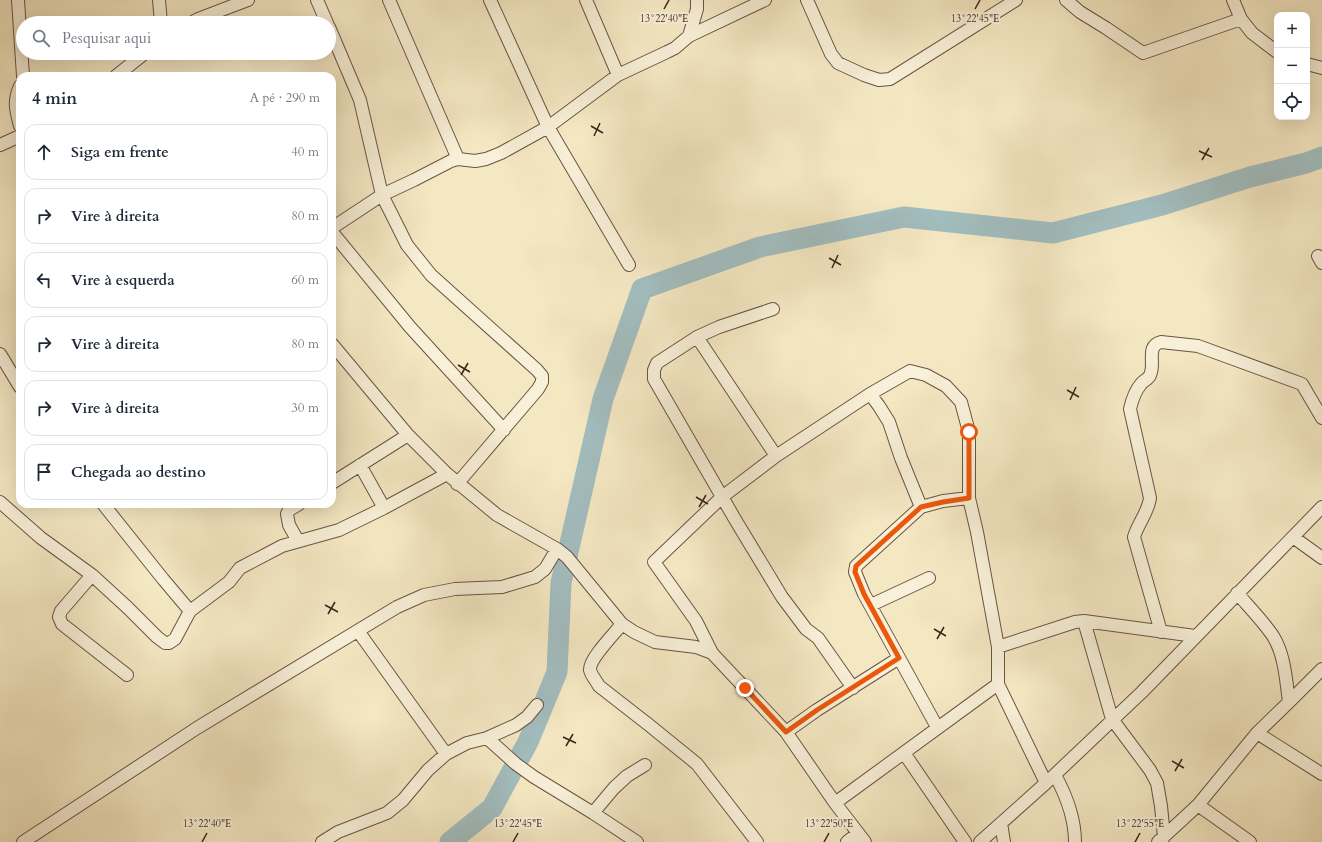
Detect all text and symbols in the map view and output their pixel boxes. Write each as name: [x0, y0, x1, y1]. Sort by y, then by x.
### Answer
text: 13°22'40"E: [640, 12, 688, 26]
text: 13°22'45"E: [951, 12, 999, 26]
map controls: [1274, 12, 1310, 120]
button: +: [1274, 12, 1310, 48]
search box: [16, 16, 336, 60]
icon: search: [30, 27, 52, 49]
text: Pesquisar aqui: [62, 28, 151, 48]
button: −: [1274, 48, 1310, 84]
button: locate: [1274, 84, 1310, 120]
text: 4 min: [32, 87, 77, 110]
text: A pé · 290 m: [250, 89, 320, 107]
icon: ahead: [33, 141, 55, 163]
text: Siga em frente: [71, 142, 169, 162]
text: 40 m: [291, 143, 319, 161]
icon: right: [33, 205, 55, 227]
text: Vire à direita: [71, 206, 159, 226]
text: 80 m: [291, 207, 319, 225]
icon: left: [33, 269, 55, 291]
text: Vire à esquerda: [71, 270, 175, 290]
text: 60 m: [291, 271, 319, 289]
icon: right: [33, 333, 55, 355]
text: Vire à direita: [71, 334, 159, 354]
text: 80 m: [291, 335, 319, 353]
icon: right: [33, 397, 55, 419]
text: Vire à direita: [71, 398, 159, 418]
text: 30 m: [291, 399, 319, 417]
route start: [960, 423, 978, 441]
icon: arrive: [33, 461, 55, 483]
text: Chegada ao destino: [71, 462, 206, 482]
route end: [736, 679, 754, 697]
text: 13°22'40"E: [183, 817, 231, 831]
text: 13°22'45"E: [494, 817, 542, 831]
text: 13°22'50"E: [805, 817, 853, 831]
text: 13°22'55"E: [1116, 817, 1164, 831]

